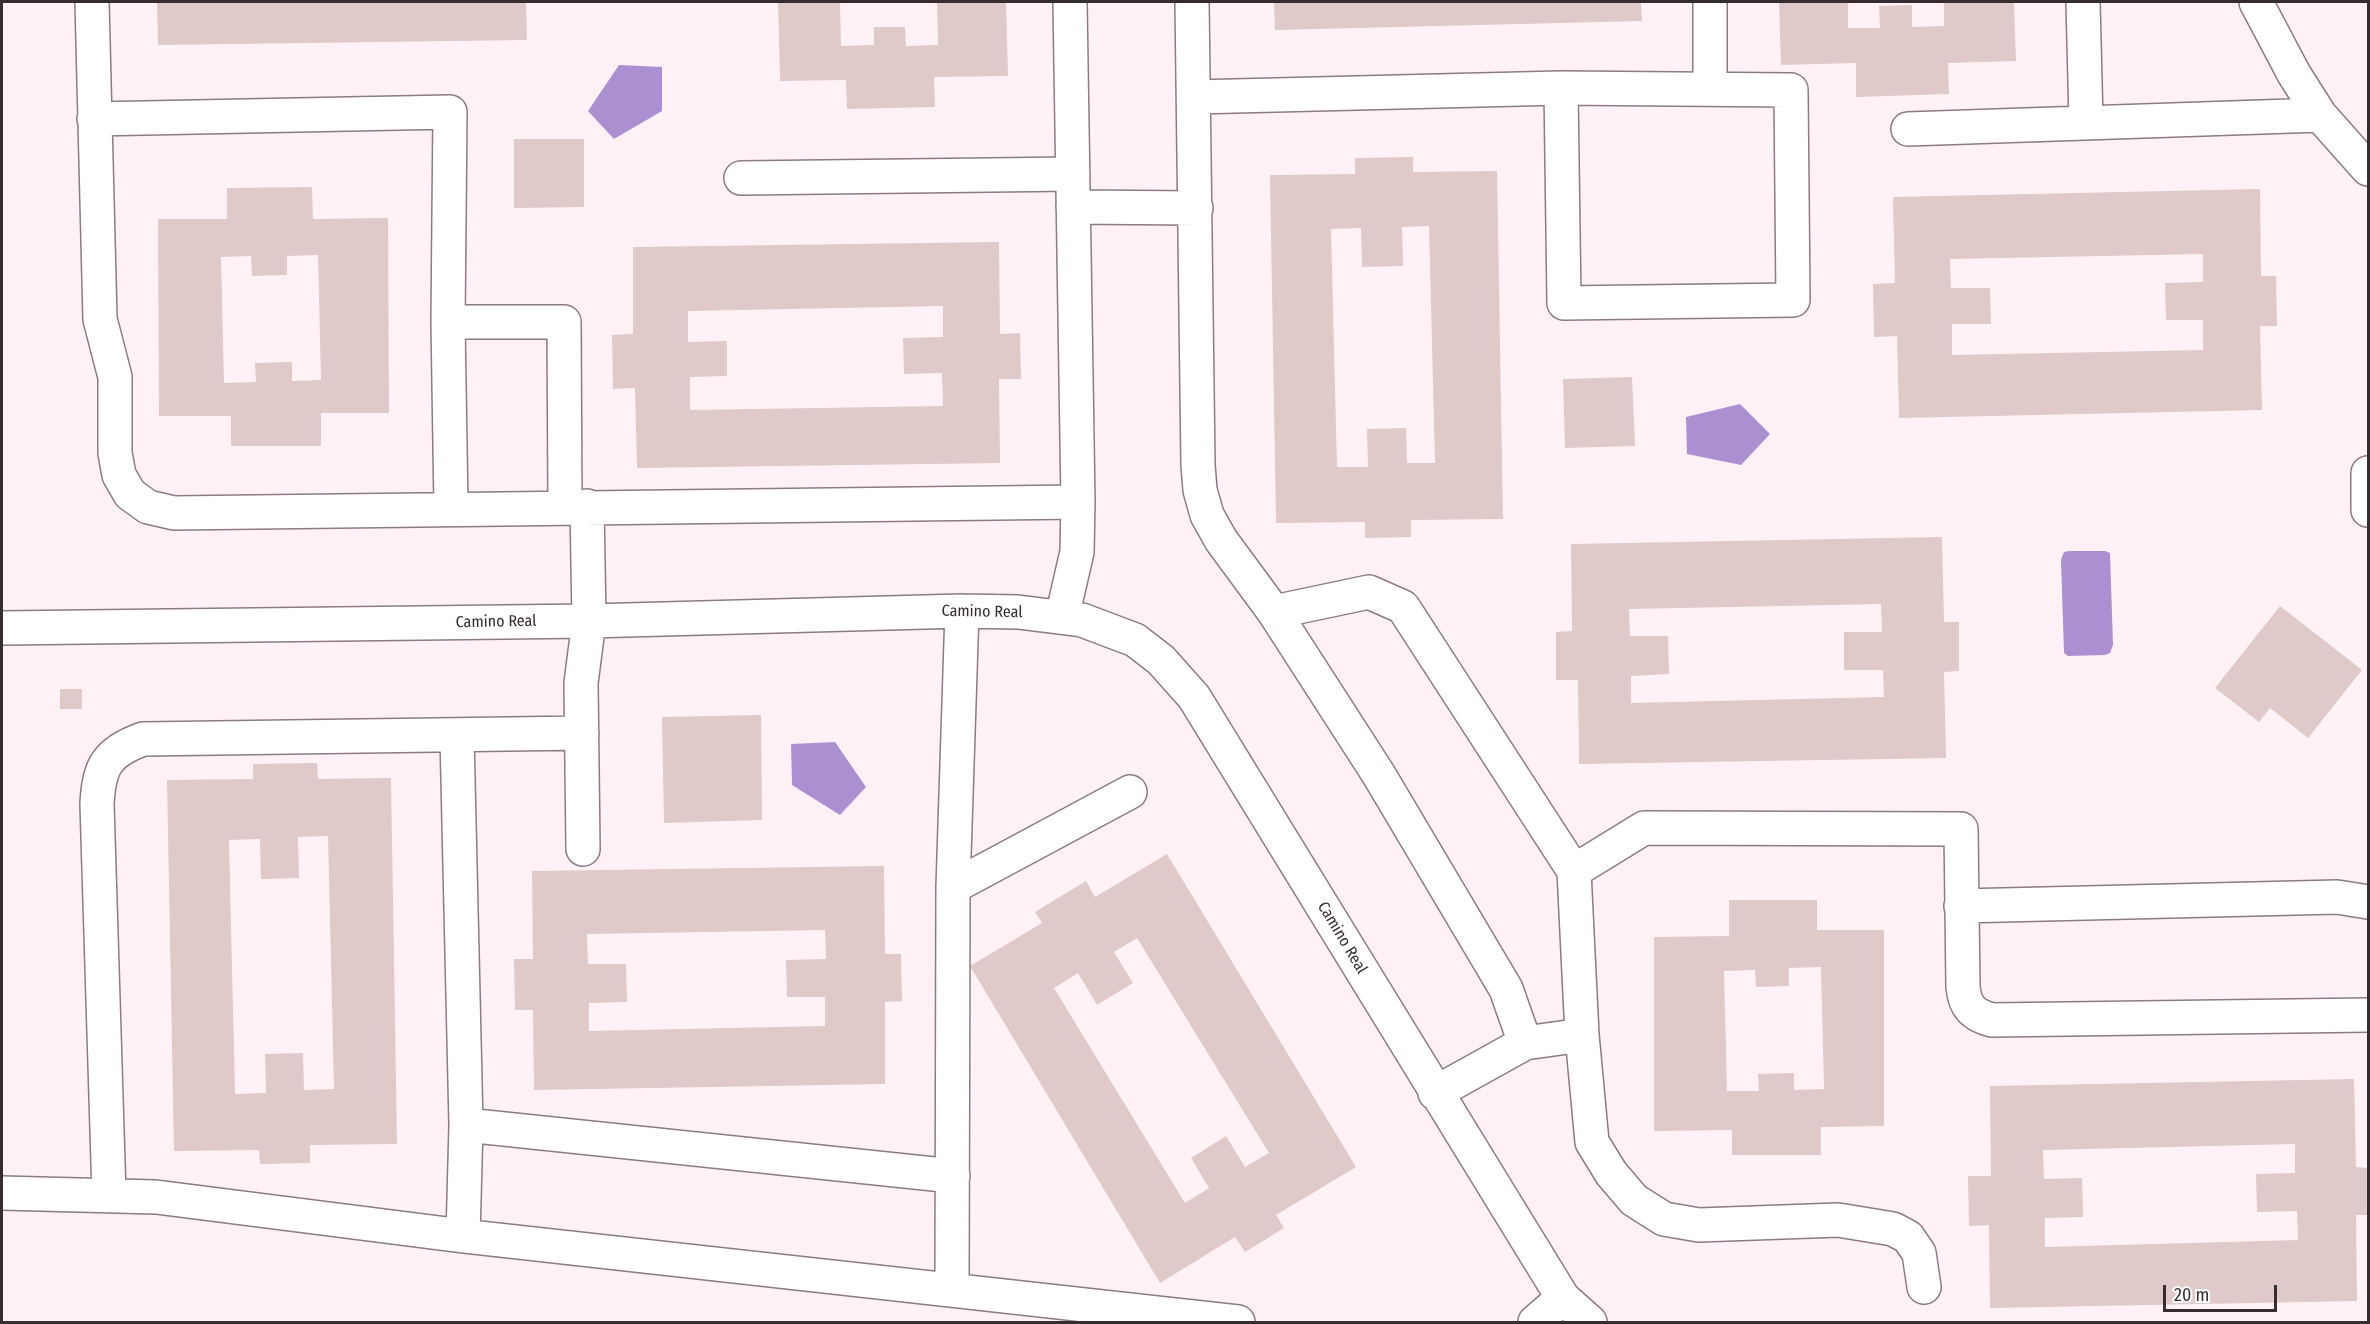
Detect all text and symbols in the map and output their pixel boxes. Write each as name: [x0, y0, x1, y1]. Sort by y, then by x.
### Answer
street label: Camino Real: [941, 602, 1023, 622]
street label: Camino Real: [455, 612, 537, 632]
street label: Camino Real: [1313, 898, 1371, 978]
scale bar: [2166, 1273, 2280, 1311]
text: 20 m: [2174, 1284, 2209, 1306]

